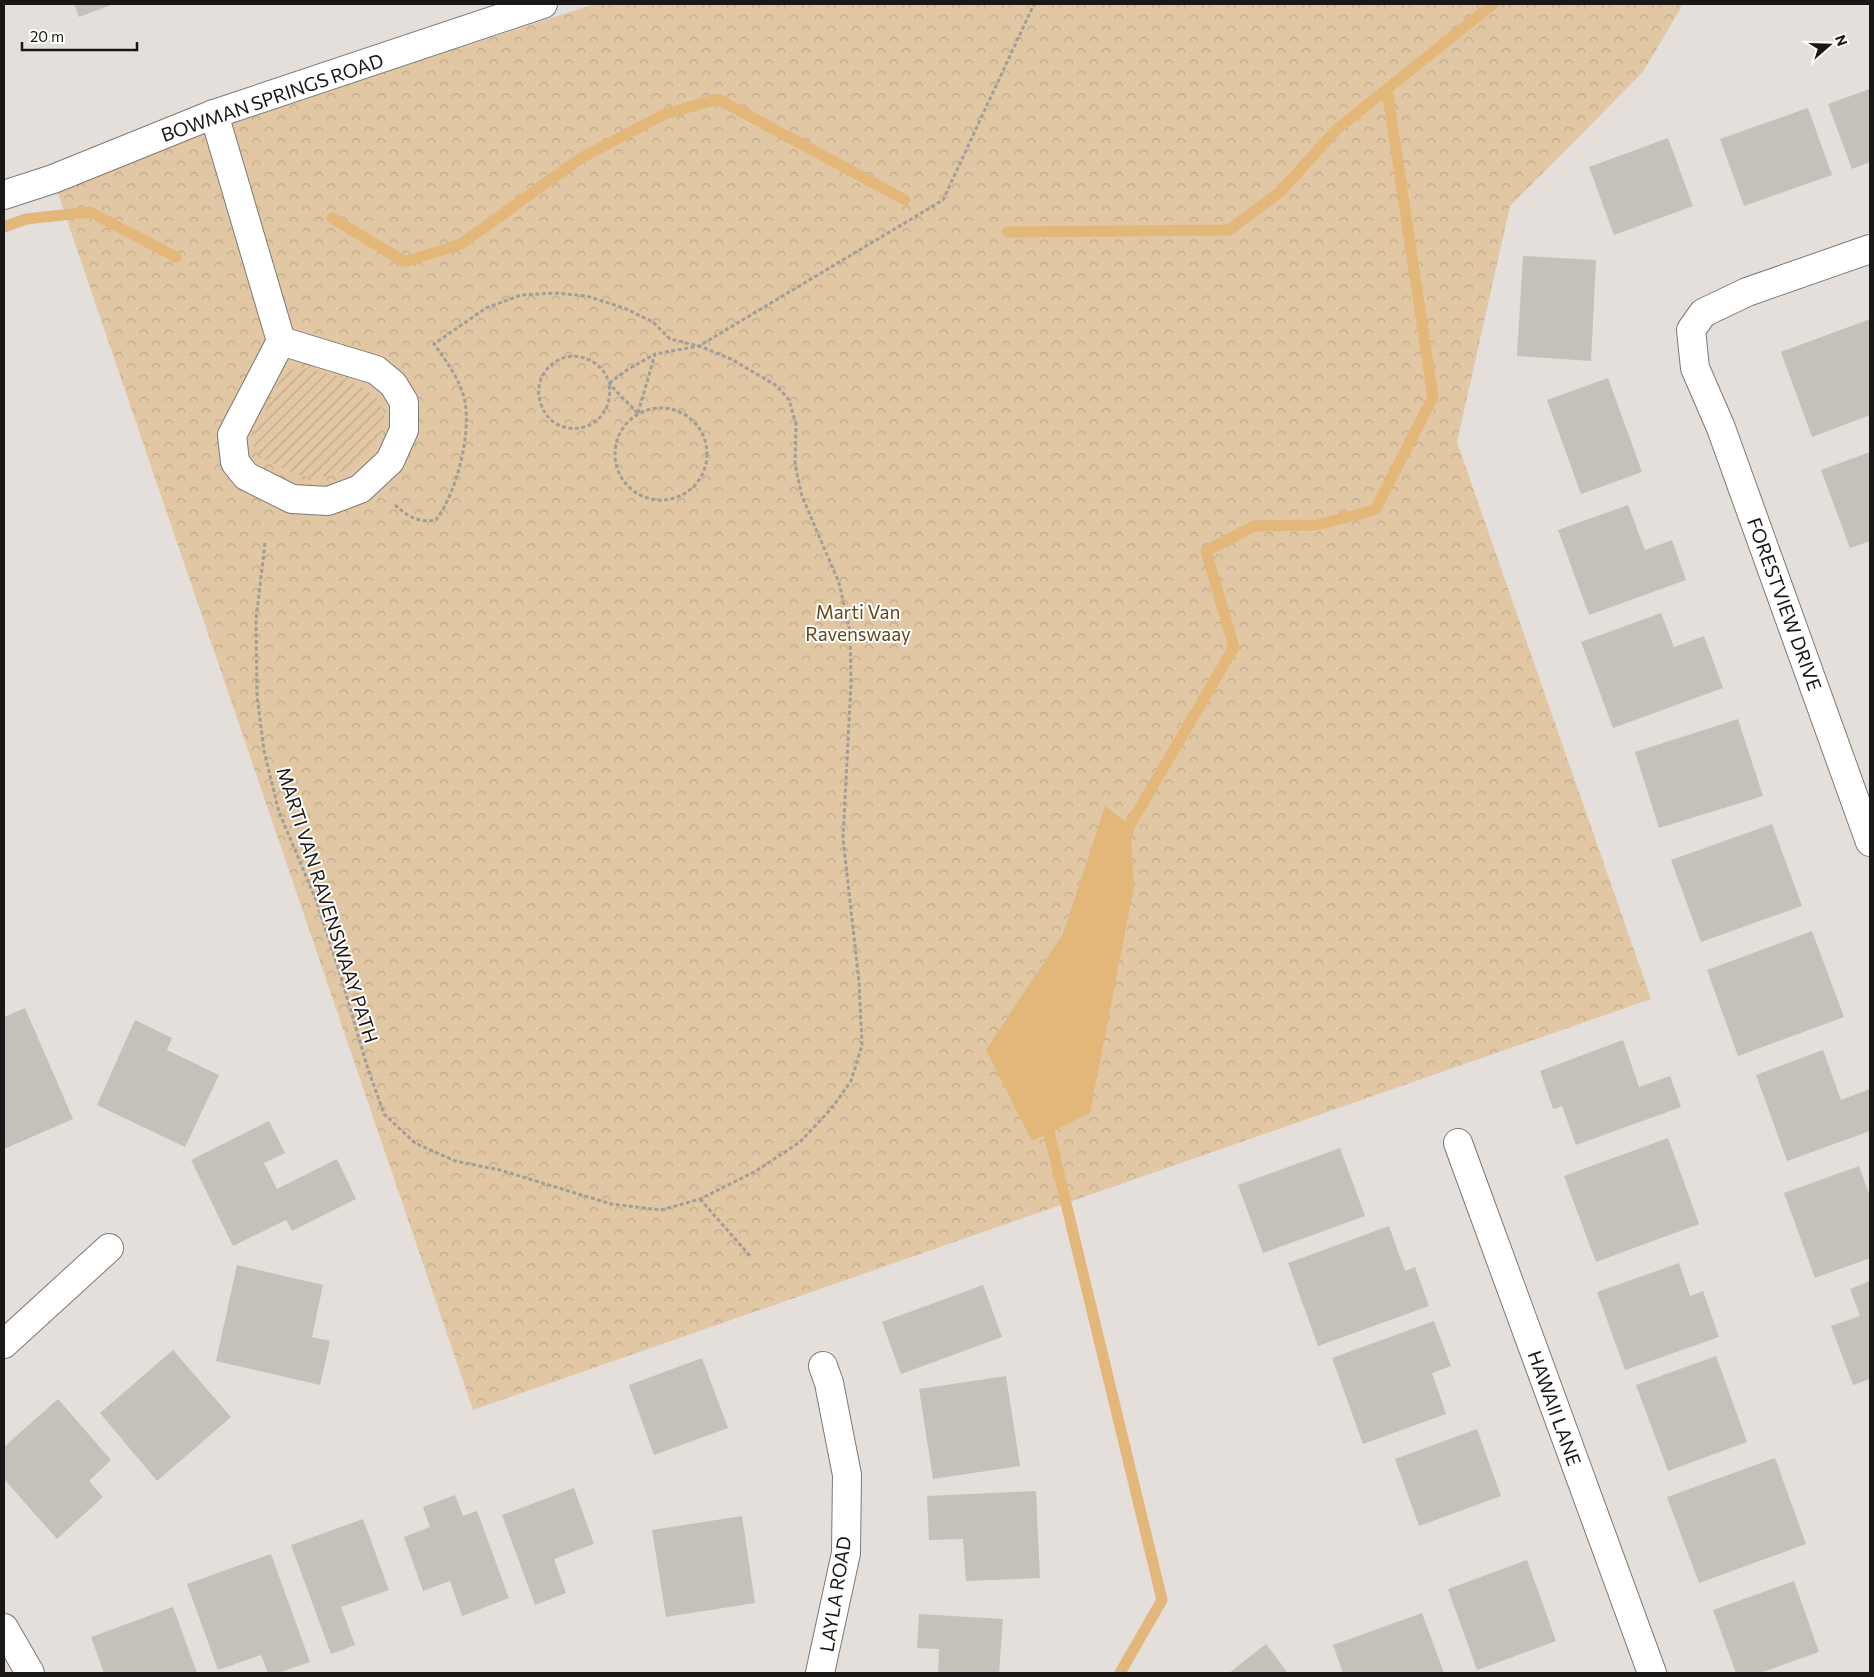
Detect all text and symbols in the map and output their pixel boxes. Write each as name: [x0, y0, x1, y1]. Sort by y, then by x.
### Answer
scale bar: [22, 20, 138, 52]
north arrow: [1804, 20, 1854, 70]
text: 20 m: [30, 27, 64, 45]
text: N: [1832, 33, 1851, 48]
street label: BOWMAN SPRINGS ROAD: [158, 48, 386, 146]
street label: FORESTVIEW DRIVE: [1743, 514, 1827, 694]
park label: Marti Van Ravenswaay: [805, 600, 911, 645]
street label: MARTI VAN RAVENSWAAY PATH: [272, 764, 384, 1046]
street label: HAWAII LANE: [1524, 1347, 1586, 1469]
street label: LAYLA ROAD: [815, 1535, 855, 1653]

